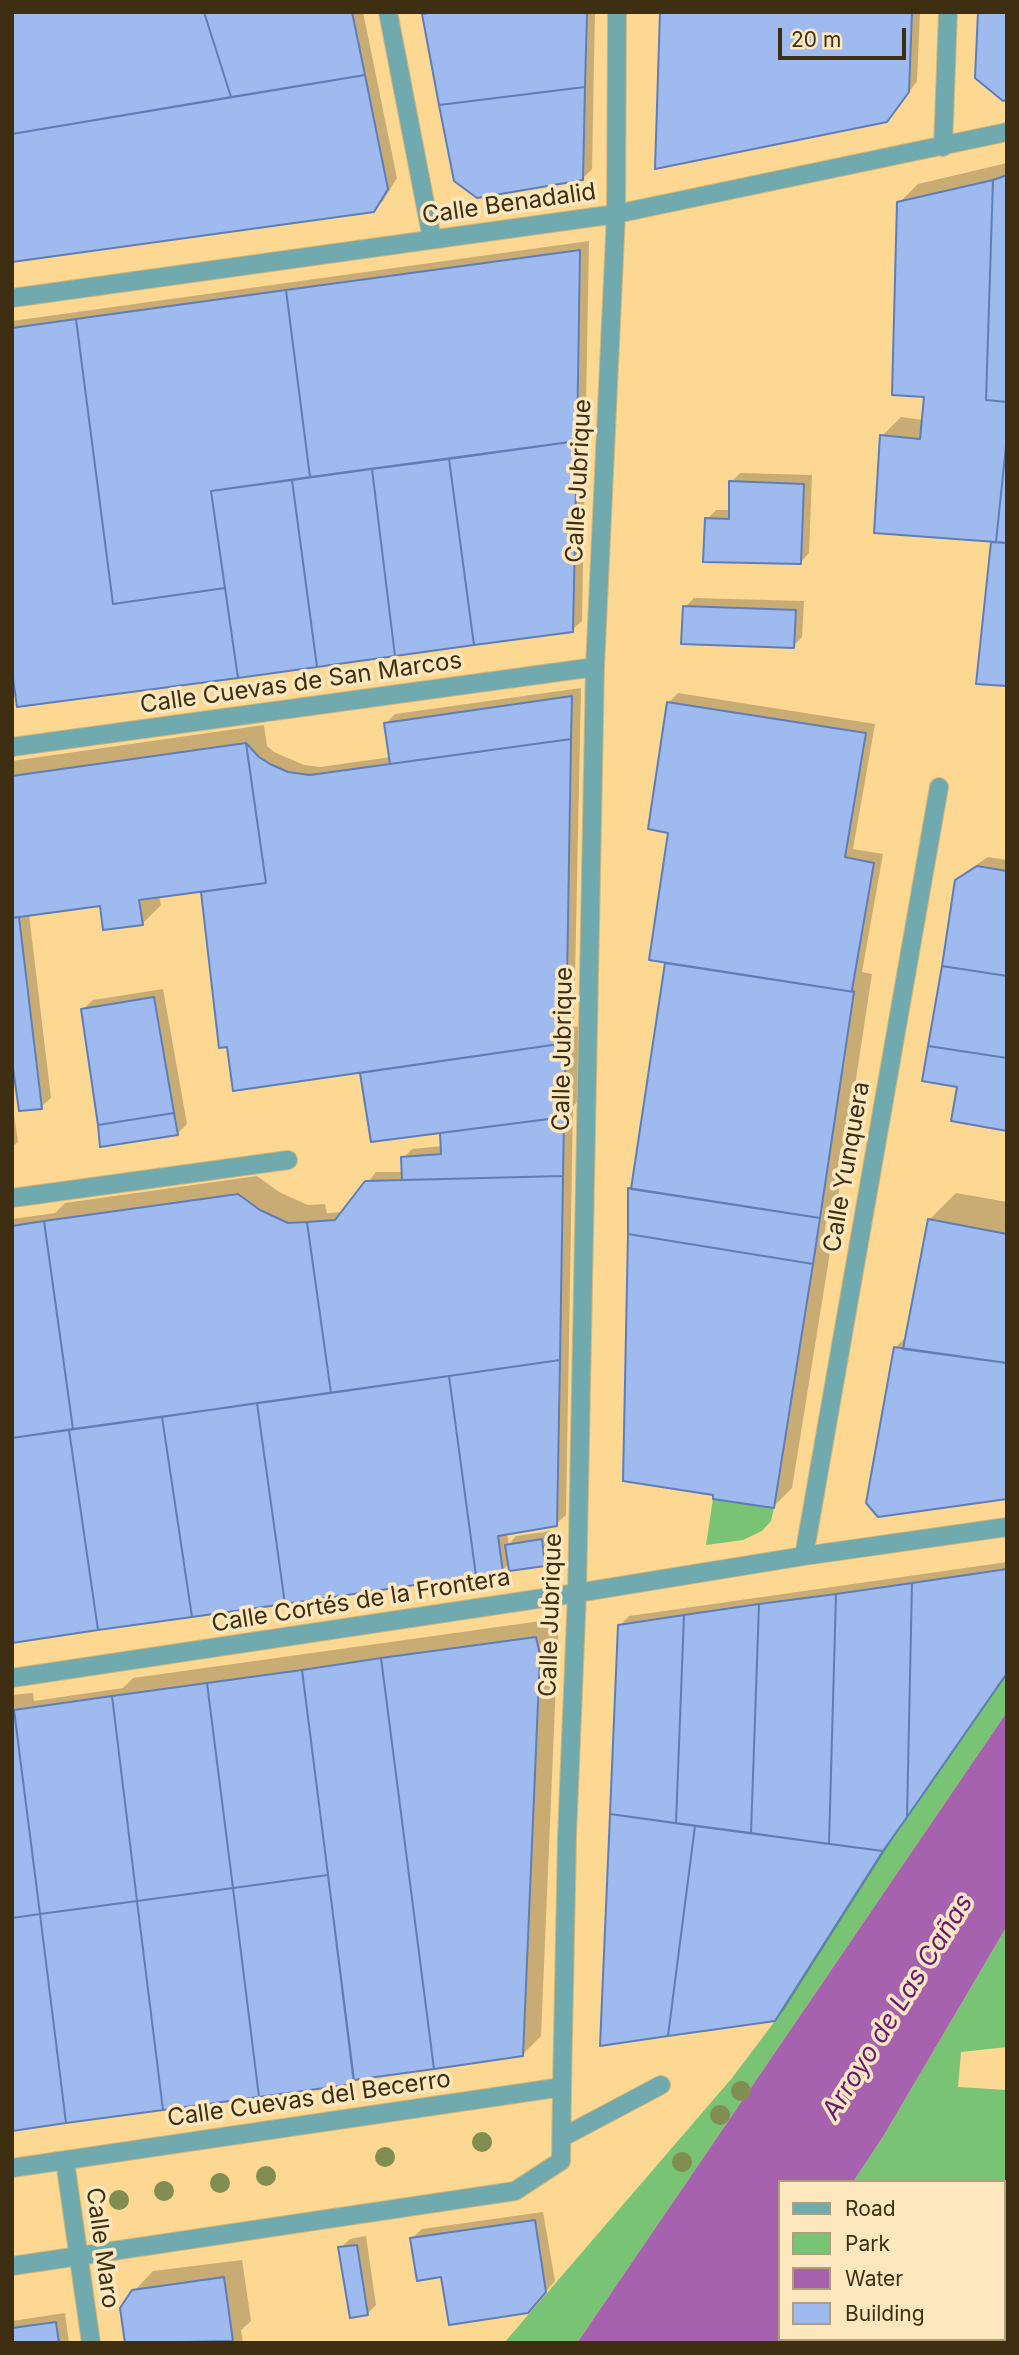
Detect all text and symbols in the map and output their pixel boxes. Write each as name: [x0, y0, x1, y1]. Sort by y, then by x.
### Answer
scale bar: [781, 14, 909, 58]
text: 20 m: [791, 27, 841, 52]
street label: Calle Benadalid: [420, 178, 598, 230]
street label: Calle Jubrique: [560, 398, 598, 564]
street label: Calle Cuevas de San Marcos: [138, 646, 464, 720]
street label: Calle Jubrique: [547, 967, 579, 1131]
street label: Calle Yunquera: [818, 1080, 876, 1254]
street label: Calle Jubrique: [534, 1533, 568, 1697]
street label: Calle Cortés de la Frontera: [210, 1563, 512, 1639]
water label: Arroyo de Las Cañas: [816, 1889, 980, 2125]
street label: Calle Cuevas del Becerro: [165, 2065, 453, 2133]
legend: [778, 2180, 1005, 2341]
street label: Calle Maro: [79, 2186, 125, 2310]
text: Road: [845, 2196, 896, 2221]
text: Park: [845, 2231, 890, 2256]
text: Water: [845, 2266, 903, 2291]
text: Building: [845, 2301, 925, 2326]

